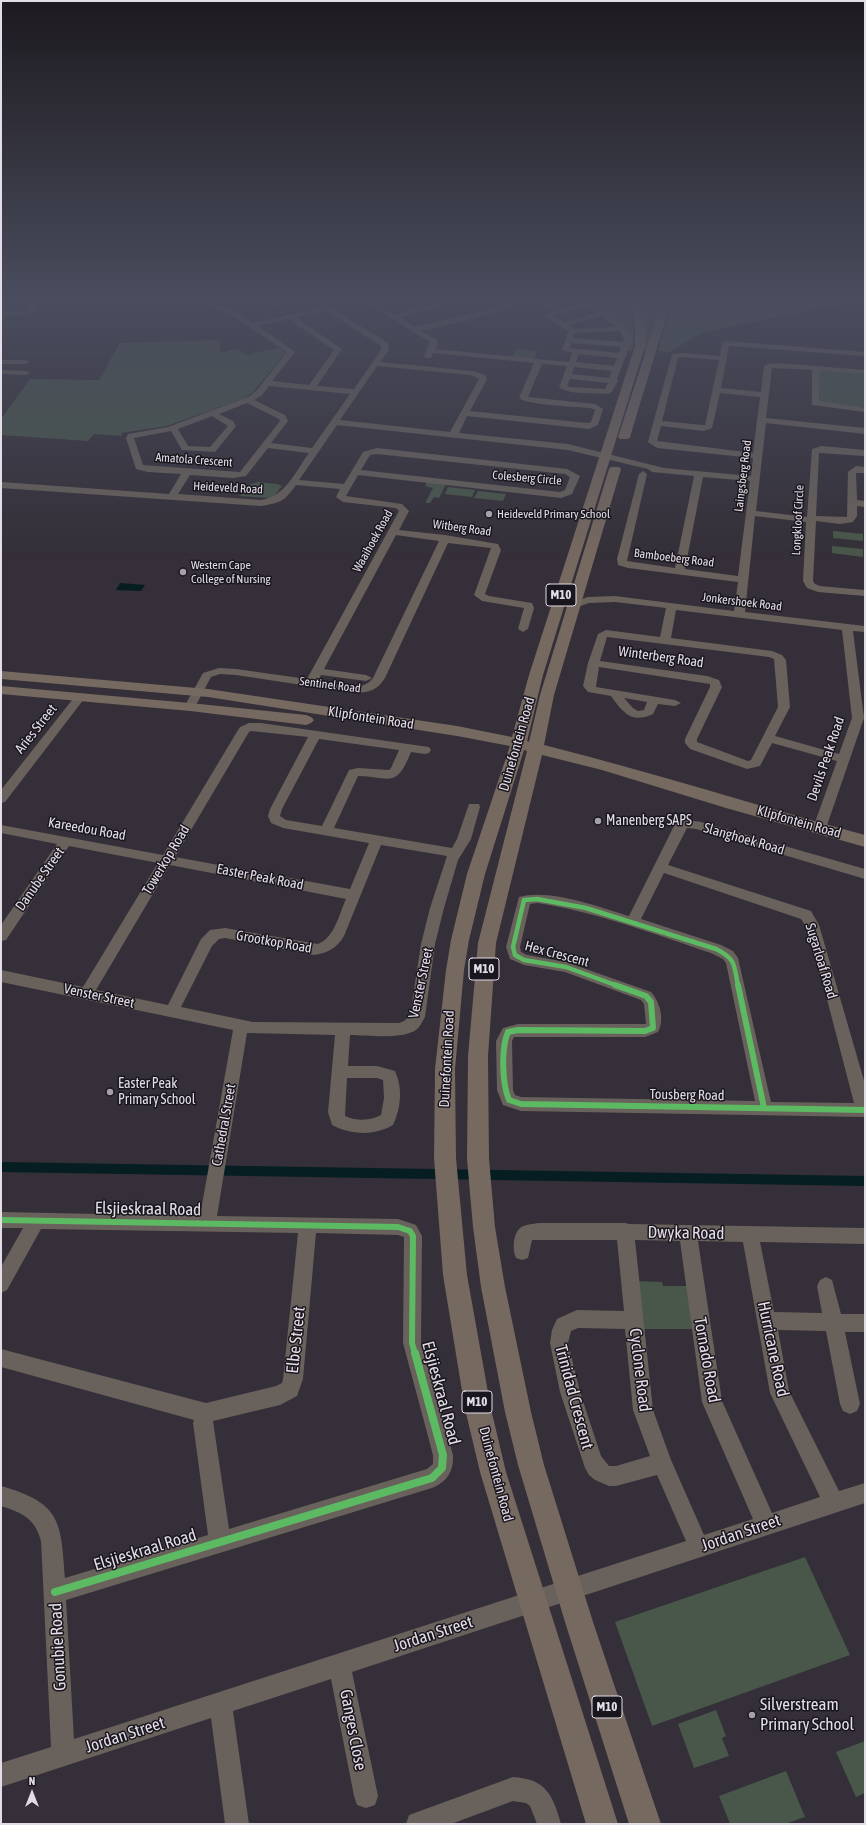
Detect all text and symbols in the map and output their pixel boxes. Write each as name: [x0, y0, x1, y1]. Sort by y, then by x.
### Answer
street label: Laingsberg Road: [731, 439, 755, 513]
street label: Amatola Crescent: [155, 450, 233, 470]
street label: Colesberg Circle: [492, 468, 562, 488]
street label: Heideveld Road: [193, 479, 263, 497]
street label: Longkloof Circle: [789, 484, 807, 556]
street label: Waaihoek Road: [350, 507, 396, 575]
place label: Heideveld Primary School: [497, 507, 610, 521]
marker: Heideveld Primary School: [484, 509, 494, 519]
street label: Witberg Road: [432, 517, 492, 539]
street label: Bamboeberg Road: [633, 546, 715, 570]
place label: Western Cape College of Nursing: [191, 558, 271, 586]
marker: Western Cape College of Nursing: [178, 567, 188, 577]
road number: M10: [546, 584, 576, 606]
street label: Jonkershoek Road: [701, 590, 783, 614]
street label: Winterberg Road: [617, 643, 705, 671]
street label: Sentinel Road: [299, 674, 361, 696]
street label: Duinefontein Road: [496, 695, 538, 793]
street label: Aries Street: [11, 701, 61, 757]
street label: Klipfontein Road: [327, 703, 415, 733]
street label: Devils Peak Road: [804, 715, 848, 803]
street label: Klipfontein Road: [755, 802, 843, 842]
place label: Manenberg SAPS: [606, 813, 692, 829]
street label: Kareedou Road: [47, 814, 127, 844]
marker: Manenberg SAPS: [593, 816, 603, 826]
street label: Slanghoek Road: [702, 819, 786, 859]
street label: Towerkop Road: [139, 822, 193, 898]
street label: Danube Street: [12, 844, 68, 914]
street label: Easter Peak Road: [215, 860, 305, 894]
street label: Sugarloaf Road: [802, 921, 840, 1001]
street label: Grootkop Road: [235, 927, 313, 957]
street label: Hex Crescent: [523, 937, 591, 971]
street label: Venster Street: [405, 946, 437, 1020]
road number: M10: [469, 958, 499, 980]
street label: Venster Street: [62, 980, 136, 1012]
street label: Duinefontein Road: [436, 1010, 458, 1108]
place label: Easter Peak Primary School: [118, 1076, 195, 1108]
street label: Cathedral Street: [208, 1083, 240, 1167]
street label: Tousberg Road: [649, 1086, 725, 1104]
marker: Easter Peak Primary School: [105, 1087, 115, 1097]
street label: Elsjieskraal Road: [95, 1198, 201, 1220]
street label: Dwyka Road: [647, 1222, 725, 1244]
street label: Hurricane Road: [753, 1299, 793, 1399]
street label: Elbe Street: [282, 1306, 310, 1374]
street label: Tornado Road: [689, 1316, 725, 1404]
street label: Cyclone Road: [625, 1327, 655, 1413]
street label: Elsjieskraal Road: [417, 1339, 465, 1447]
street label: Trinidad Crescent: [550, 1342, 598, 1452]
road number: M10: [462, 1391, 492, 1413]
street label: Duinefontein Road: [475, 1425, 517, 1523]
street label: Jordan Street: [699, 1510, 783, 1556]
street label: Elsjieskraal Road: [91, 1525, 199, 1575]
street label: Gonubie Road: [46, 1603, 70, 1691]
street label: Jordan Street: [391, 1612, 475, 1656]
street label: Ganges Close: [335, 1688, 371, 1772]
place label: Silverstream Primary School: [760, 1695, 854, 1735]
road number: M10: [592, 1696, 622, 1718]
marker: Silverstream Primary School: [747, 1710, 757, 1720]
street label: Jordan Street: [83, 1713, 167, 1757]
north arrow: [12, 1773, 52, 1813]
text: N: [29, 1775, 35, 1787]

